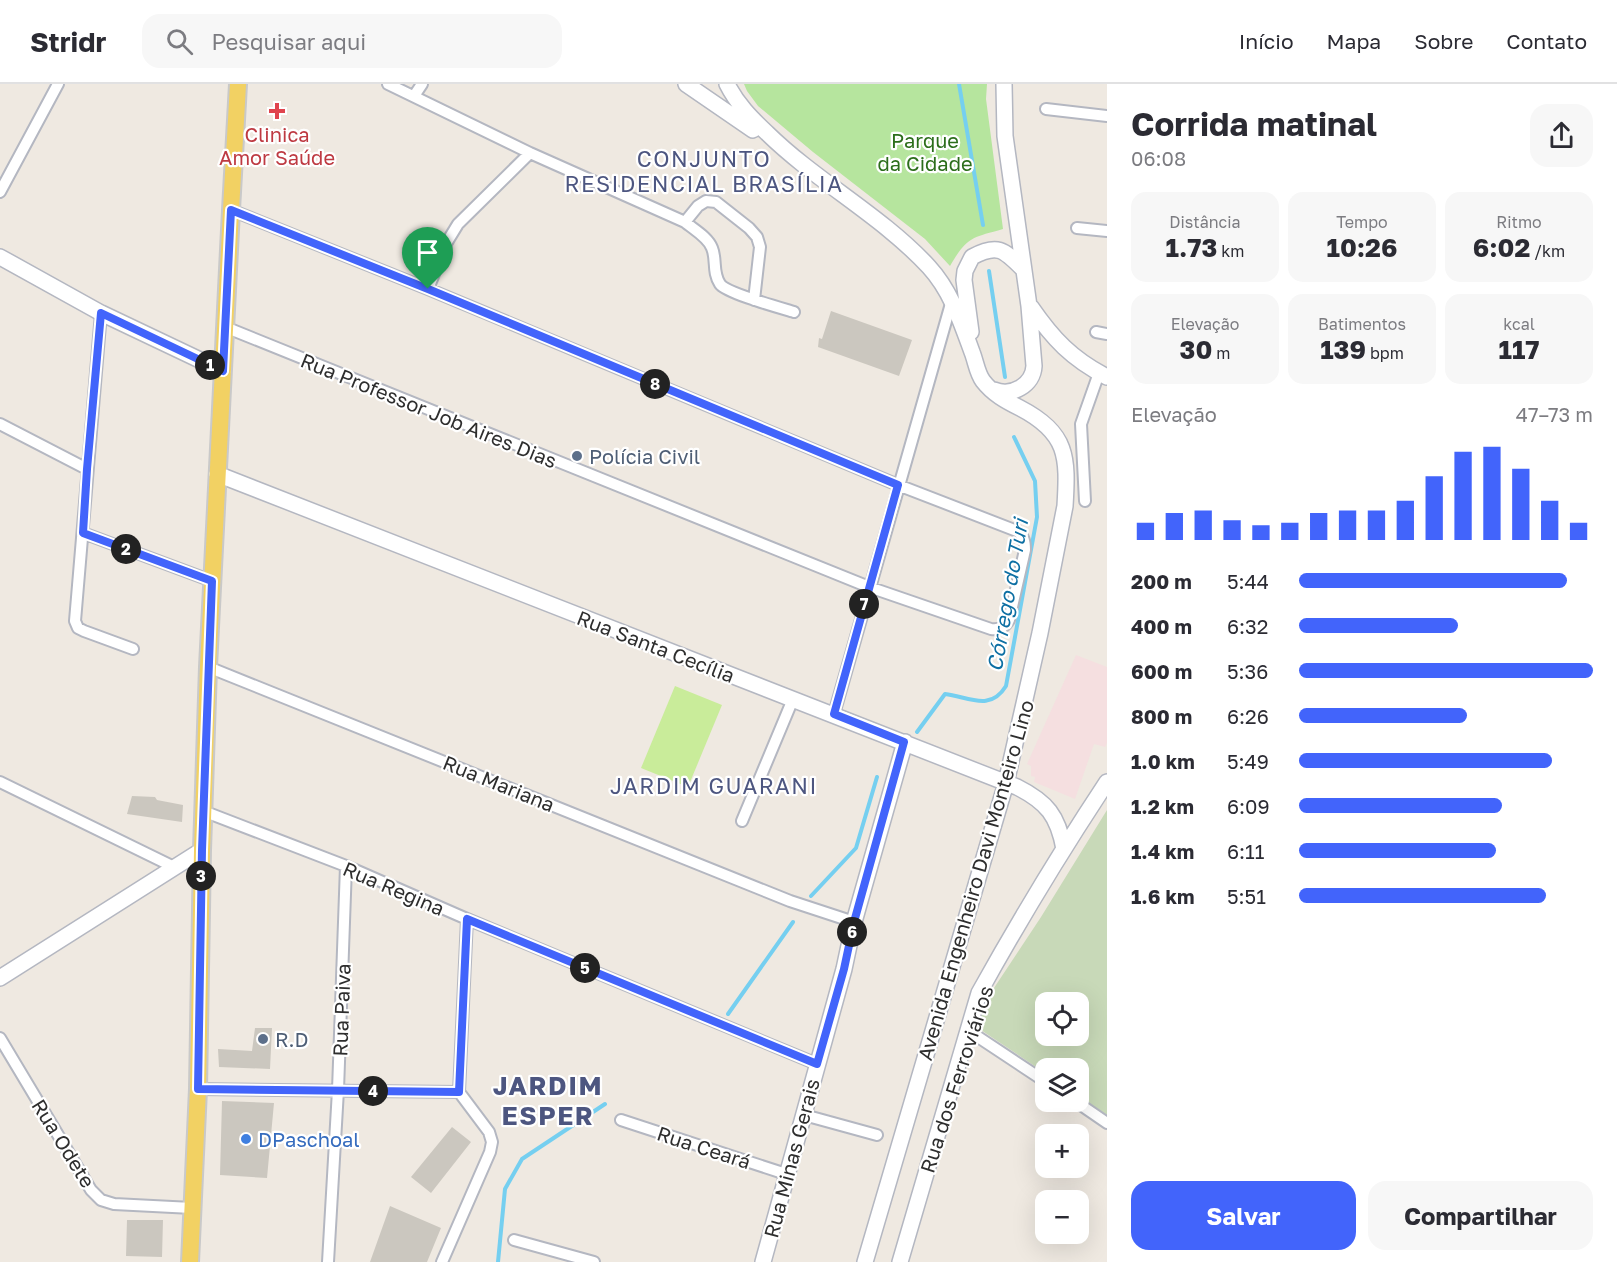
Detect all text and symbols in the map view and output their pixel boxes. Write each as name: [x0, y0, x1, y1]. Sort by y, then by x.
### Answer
search box: [142, 14, 562, 68]
text: Stridr: [30, 25, 106, 58]
icon: search: [163, 25, 196, 58]
text: Pesquisar aqui: [211, 28, 366, 55]
text: Início: [1239, 28, 1294, 54]
text: Mapa: [1327, 28, 1381, 54]
text: Sobre: [1414, 28, 1473, 54]
text: Contato: [1506, 28, 1587, 54]
marker: Clinica Amor Saúde: [268, 102, 286, 120]
text: Corrida matinal: [1131, 104, 1377, 143]
button: share: [1530, 104, 1593, 167]
place label: Clinica Amor Saúde: [219, 122, 335, 169]
park label: Parque da Cidade: [877, 128, 973, 175]
district label: CONJUNTO RESIDENCIAL BRASÍLIA: [565, 145, 843, 197]
text: 06:08: [1131, 146, 1186, 170]
text: Distância: [1169, 212, 1241, 232]
text: Tempo: [1336, 212, 1388, 232]
text: Ritmo: [1496, 212, 1542, 232]
pin: [402, 227, 453, 289]
text: 1.73: [1166, 232, 1217, 263]
text: 10:26: [1327, 232, 1397, 263]
text: 6:02: [1473, 232, 1530, 263]
icon: arrive: [411, 236, 444, 269]
text: km: [1217, 241, 1244, 261]
text: /km: [1530, 241, 1565, 261]
text: Elevação: [1171, 314, 1239, 334]
text: Batimentos: [1318, 314, 1406, 334]
text: kcal: [1503, 314, 1535, 334]
text: 30: [1180, 334, 1212, 365]
text: 139: [1320, 334, 1366, 365]
text: 117: [1499, 334, 1539, 365]
text: m: [1212, 343, 1230, 363]
text: bpm: [1366, 343, 1404, 363]
street label: Rua Professor Job Aires Dias: [297, 348, 561, 472]
pin: 1: [195, 350, 225, 380]
text: 1: [206, 355, 214, 375]
pin: 8: [640, 369, 670, 399]
text: 8: [650, 374, 660, 394]
text: Elevação: [1131, 402, 1217, 426]
text: 47–73 m: [1516, 402, 1593, 426]
place label: Polícia Civil: [589, 444, 700, 468]
marker: Polícia Civil: [570, 449, 584, 463]
water label: Córrego do Turi: [981, 514, 1034, 673]
pin: 2: [111, 534, 141, 564]
text: 2: [121, 539, 131, 559]
text: 200 m: [1131, 569, 1192, 593]
text: 5:44: [1227, 569, 1269, 593]
pin: 7: [849, 589, 879, 619]
text: 7: [860, 594, 868, 614]
street label: Rua Santa Cecília: [574, 605, 738, 687]
text: 400 m: [1131, 614, 1192, 638]
text: 6:32: [1227, 614, 1268, 638]
text: 600 m: [1131, 659, 1192, 683]
text: 5:36: [1227, 659, 1268, 683]
street label: Avenida Engenheiro Davi Monteiro Lino: [912, 697, 1038, 1063]
text: 800 m: [1131, 704, 1192, 728]
text: 6:26: [1227, 704, 1269, 728]
text: 1.0 km: [1131, 749, 1195, 773]
text: 5:49: [1227, 749, 1269, 773]
street label: Rua Mariana: [440, 750, 558, 816]
district label: JARDIM GUARANI: [610, 772, 818, 799]
text: 1.2 km: [1131, 794, 1194, 818]
text: 6:09: [1227, 794, 1270, 818]
text: 1.4 km: [1131, 839, 1194, 863]
text: 6:11: [1227, 839, 1265, 863]
street label: Rua Regina: [340, 856, 448, 920]
pin: 3: [186, 861, 216, 891]
text: 3: [196, 866, 206, 886]
text: 1.6 km: [1131, 884, 1195, 908]
text: 5:51: [1227, 884, 1266, 908]
pin: 6: [837, 917, 867, 947]
text: 6: [847, 922, 857, 942]
pin: 5: [570, 953, 600, 983]
text: 5: [580, 958, 590, 978]
street label: Rua Paiva: [327, 963, 355, 1057]
street label: Rua dos Ferroviários: [914, 982, 998, 1176]
map controls: [1035, 992, 1089, 1244]
button: locate: [1035, 992, 1089, 1046]
place label: R.D: [275, 1027, 309, 1051]
marker: R.D: [256, 1032, 270, 1046]
button: layers: [1035, 1058, 1089, 1112]
district label: JARDIM ESPER: [493, 1070, 603, 1131]
pin: 4: [358, 1076, 388, 1106]
street label: Rua Minas Gerais: [758, 1076, 824, 1240]
text: 4: [368, 1081, 378, 1101]
street label: Rua Odete: [27, 1094, 101, 1192]
street label: Rua Ceará: [654, 1121, 754, 1173]
button: +: [1035, 1124, 1089, 1178]
place label: DPaschoal: [258, 1127, 360, 1151]
marker: DPaschoal: [239, 1132, 253, 1146]
button: Salvar: [1131, 1181, 1356, 1250]
button: Compartilhar: [1368, 1181, 1593, 1250]
button: −: [1035, 1190, 1089, 1244]

